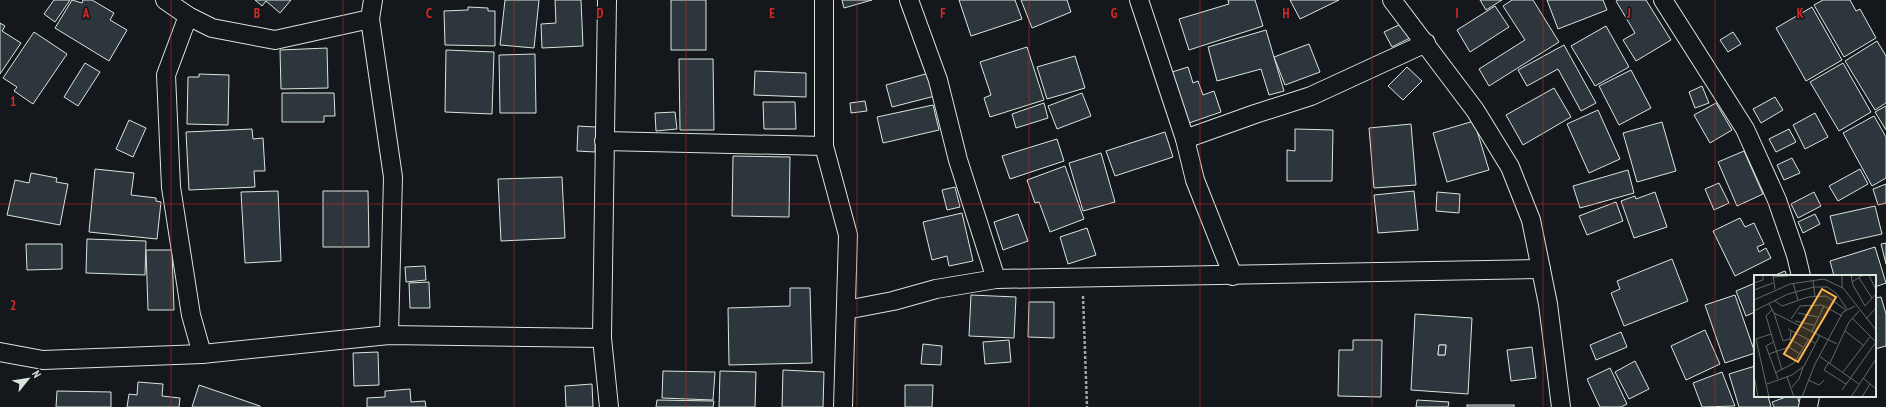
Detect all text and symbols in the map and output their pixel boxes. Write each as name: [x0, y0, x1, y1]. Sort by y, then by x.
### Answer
text: A: [82, 5, 90, 22]
text: B: [254, 5, 260, 22]
text: C: [426, 5, 432, 22]
text: D: [597, 5, 604, 22]
text: E: [769, 5, 775, 22]
text: F: [940, 5, 946, 22]
text: G: [1111, 5, 1118, 22]
text: H: [1283, 5, 1290, 22]
text: I: [1455, 5, 1459, 22]
text: J: [1626, 5, 1631, 22]
text: K: [1797, 5, 1804, 22]
text: 1: [10, 93, 16, 110]
inset map: [1754, 275, 1876, 397]
text: 2: [10, 297, 16, 314]
north arrow: [8, 359, 48, 399]
text: N: [29, 368, 44, 380]

